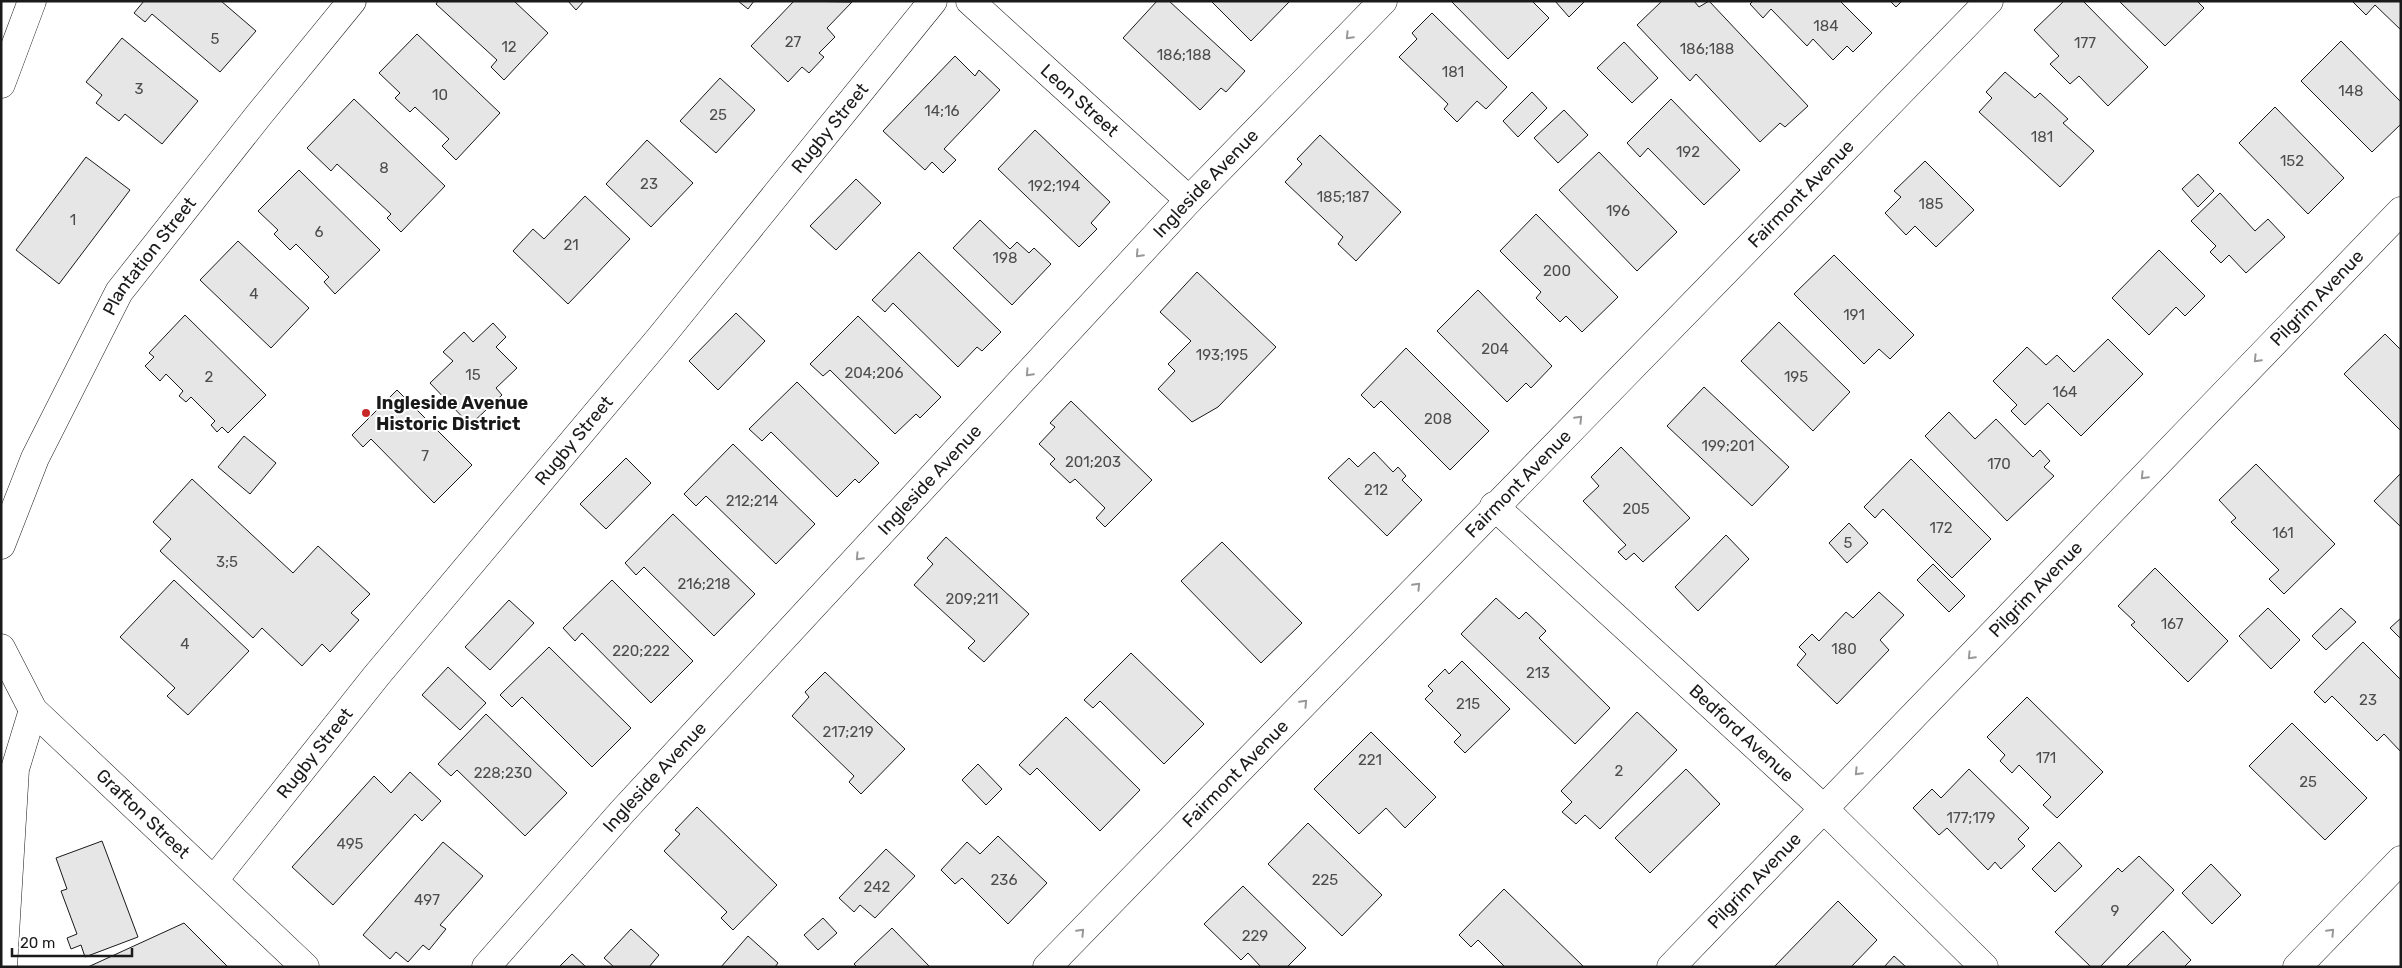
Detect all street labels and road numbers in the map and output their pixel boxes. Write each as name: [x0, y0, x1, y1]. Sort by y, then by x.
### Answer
street label: Leon Street: [1036, 59, 1123, 142]
street label: Rugby Street: [787, 79, 873, 178]
street label: Ingleside Avenue: [1148, 124, 1263, 242]
street label: Fairmont Avenue: [1743, 135, 1859, 252]
street label: Plantation Street: [98, 193, 201, 319]
street label: Pilgrim Avenue: [2266, 245, 2368, 351]
street label: Rugby Street: [530, 392, 618, 490]
street label: Ingleside Avenue: [873, 420, 986, 540]
street label: Fairmont Avenue: [1461, 425, 1576, 542]
street label: Pilgrim Avenue: [1984, 537, 2087, 642]
street label: Bedford Avenue: [1685, 680, 1798, 787]
street label: Rugby Street: [272, 703, 358, 803]
street label: Fairmont Avenue: [1178, 715, 1293, 832]
street label: Ingleside Avenue: [598, 717, 711, 837]
street label: Grafton Street: [92, 764, 194, 863]
street label: Pilgrim Avenue: [1703, 828, 1806, 933]

